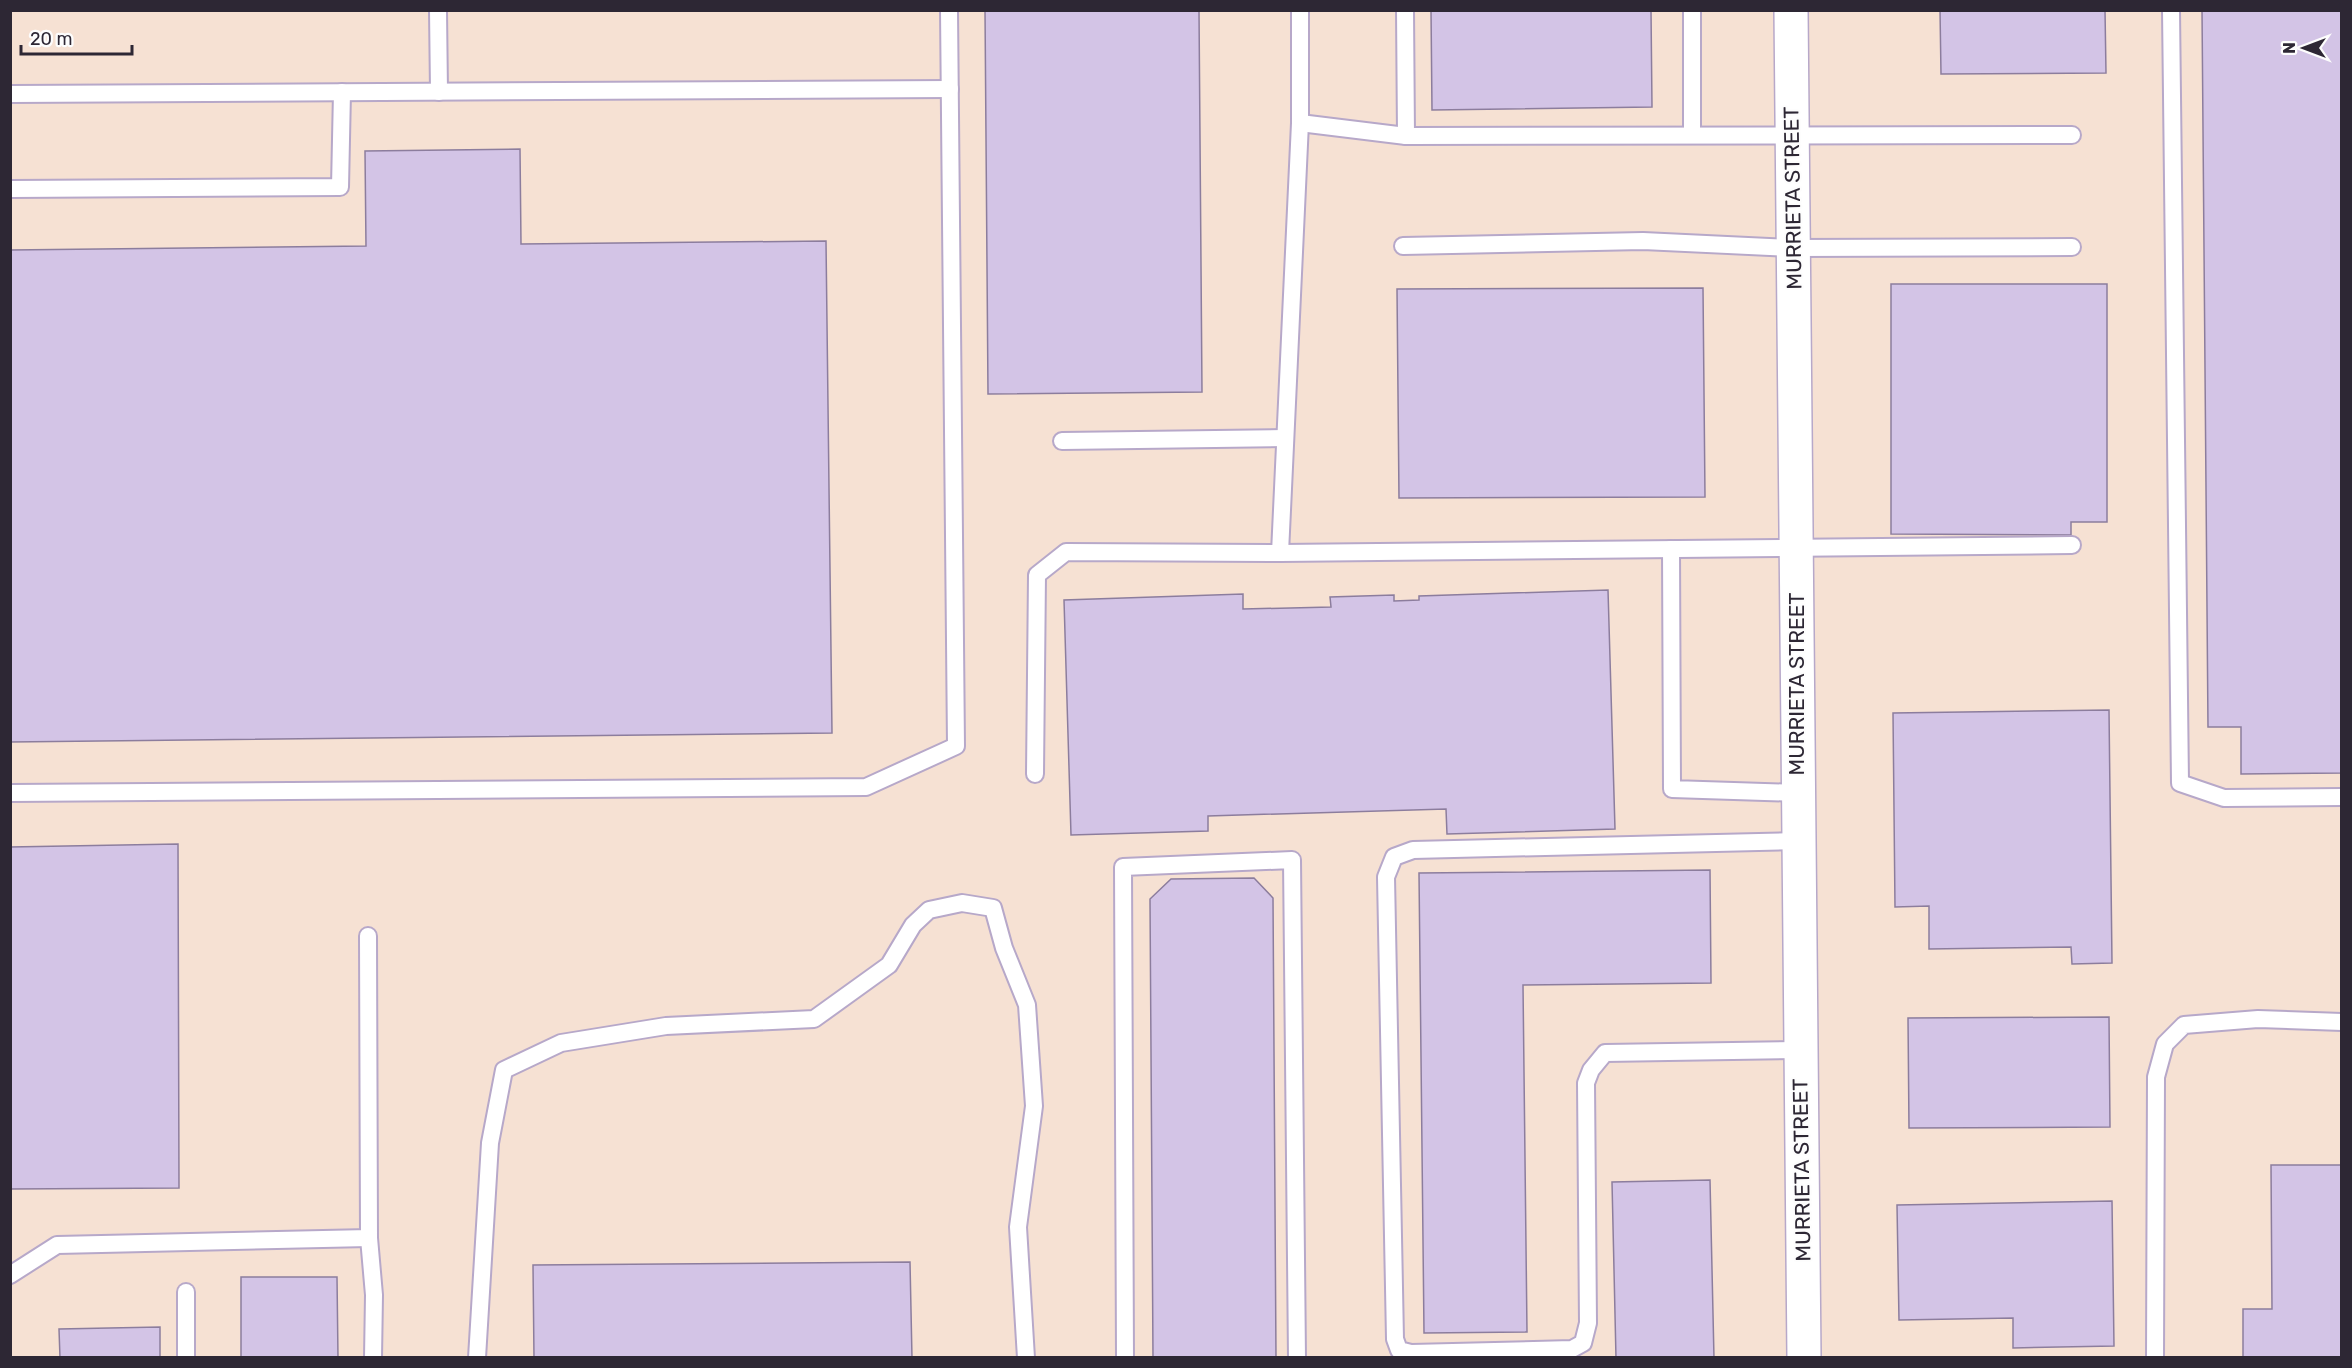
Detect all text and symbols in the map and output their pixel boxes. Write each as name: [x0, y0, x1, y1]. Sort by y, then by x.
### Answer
scale bar: [21, 18, 132, 56]
north arrow: [2274, 18, 2334, 78]
text: 20 m: [30, 28, 72, 50]
text: N: [2280, 42, 2299, 54]
street label: MURRIETA STREET: [1778, 106, 1807, 290]
street label: MURRIETA STREET: [1784, 592, 1809, 776]
street label: MURRIETA STREET: [1787, 1078, 1816, 1262]

